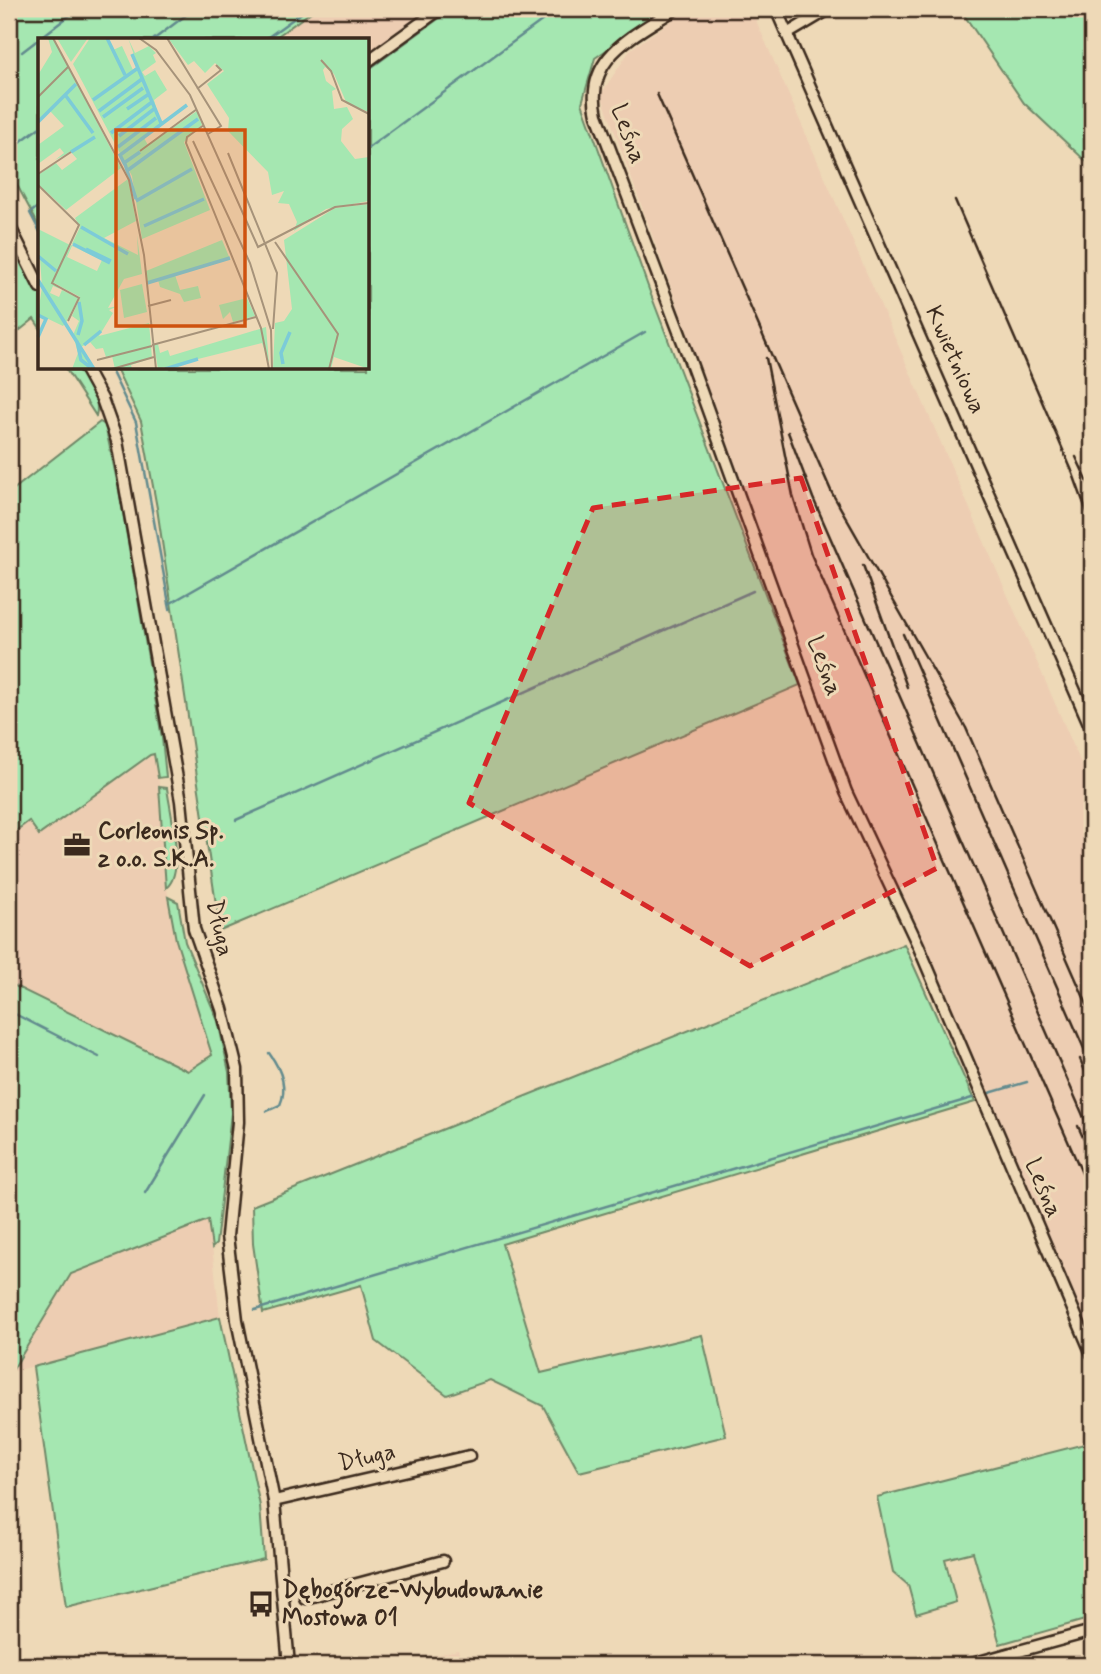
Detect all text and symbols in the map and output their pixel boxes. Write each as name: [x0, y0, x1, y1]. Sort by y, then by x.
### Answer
inset map: [38, 38, 369, 369]
street label: Leśna: [603, 100, 653, 168]
street label: Kwietniowa: [917, 301, 993, 419]
street label: Leśna: [799, 632, 849, 700]
place label: Corleonis Sp. z o.o. S.K.A.: [98, 816, 224, 875]
office icon: Corleonis Sp. z o.o. S.K.A.: [62, 830, 92, 860]
street label: Długa: [198, 897, 240, 959]
street label: Leśna: [1017, 1154, 1069, 1222]
street label: Długa: [335, 1436, 399, 1480]
place label: Dębogórze-Wybudowanie Mostowa 01: [282, 1575, 543, 1634]
bus stop icon: Dębogórze-Wybudowanie Mostowa 01: [246, 1589, 276, 1619]

